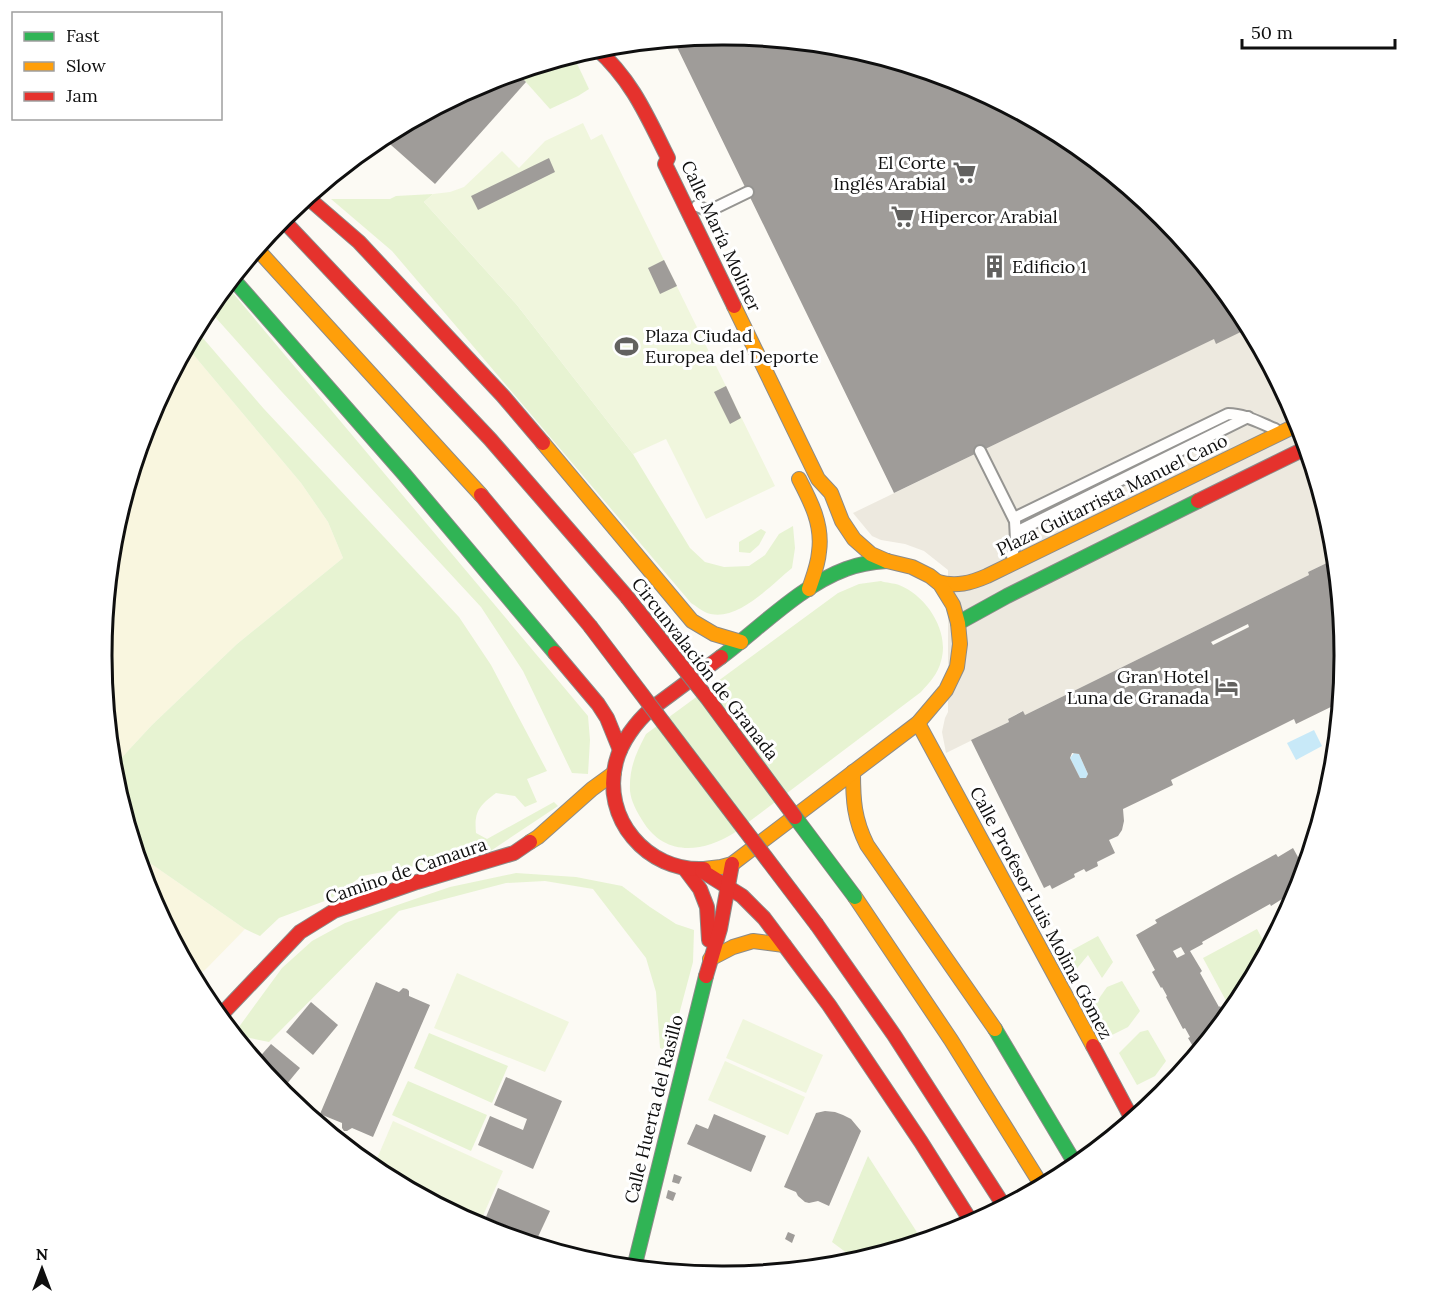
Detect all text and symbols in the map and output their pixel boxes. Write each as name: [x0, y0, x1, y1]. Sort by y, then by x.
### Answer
legend: [12, 12, 222, 120]
scale bar: [1242, 12, 1395, 50]
text: 50 m: [1251, 21, 1293, 44]
text: Fast: [66, 24, 100, 47]
text: Slow: [66, 54, 106, 77]
text: Jam: [65, 84, 98, 107]
place label: El Corte Inglés Arabial: [833, 151, 946, 195]
street label: Calle María Moliner: [676, 157, 767, 315]
supermarket icon: El Corte Inglés Arabial: [951, 160, 977, 186]
supermarket icon: Hipercor Arabial: [889, 204, 915, 230]
place label: Hipercor Arabial: [920, 205, 1058, 228]
building icon: Edificio 1: [981, 254, 1007, 280]
place label: Edificio 1: [1012, 255, 1087, 278]
place label: Plaza Ciudad Europea del Deporte: [645, 324, 819, 368]
sports icon: Plaza Ciudad Europea del Deporte: [614, 333, 640, 359]
street label: Plaza Guitarrista Manuel Cano: [992, 428, 1231, 561]
street label: Circunvalación de Granada: [627, 573, 784, 765]
place label: Gran Hotel Luna de Granada: [1067, 665, 1209, 709]
hotel icon: Gran Hotel Luna de Granada: [1214, 674, 1240, 700]
street label: Calle Profesor Luis Molina Gómez: [965, 783, 1118, 1043]
street label: Camino de Camaura: [322, 832, 490, 909]
street label: Calle Huerta del Rasillo: [619, 1012, 688, 1206]
north arrow: [12, 1239, 72, 1299]
text: N: [36, 1244, 48, 1264]

